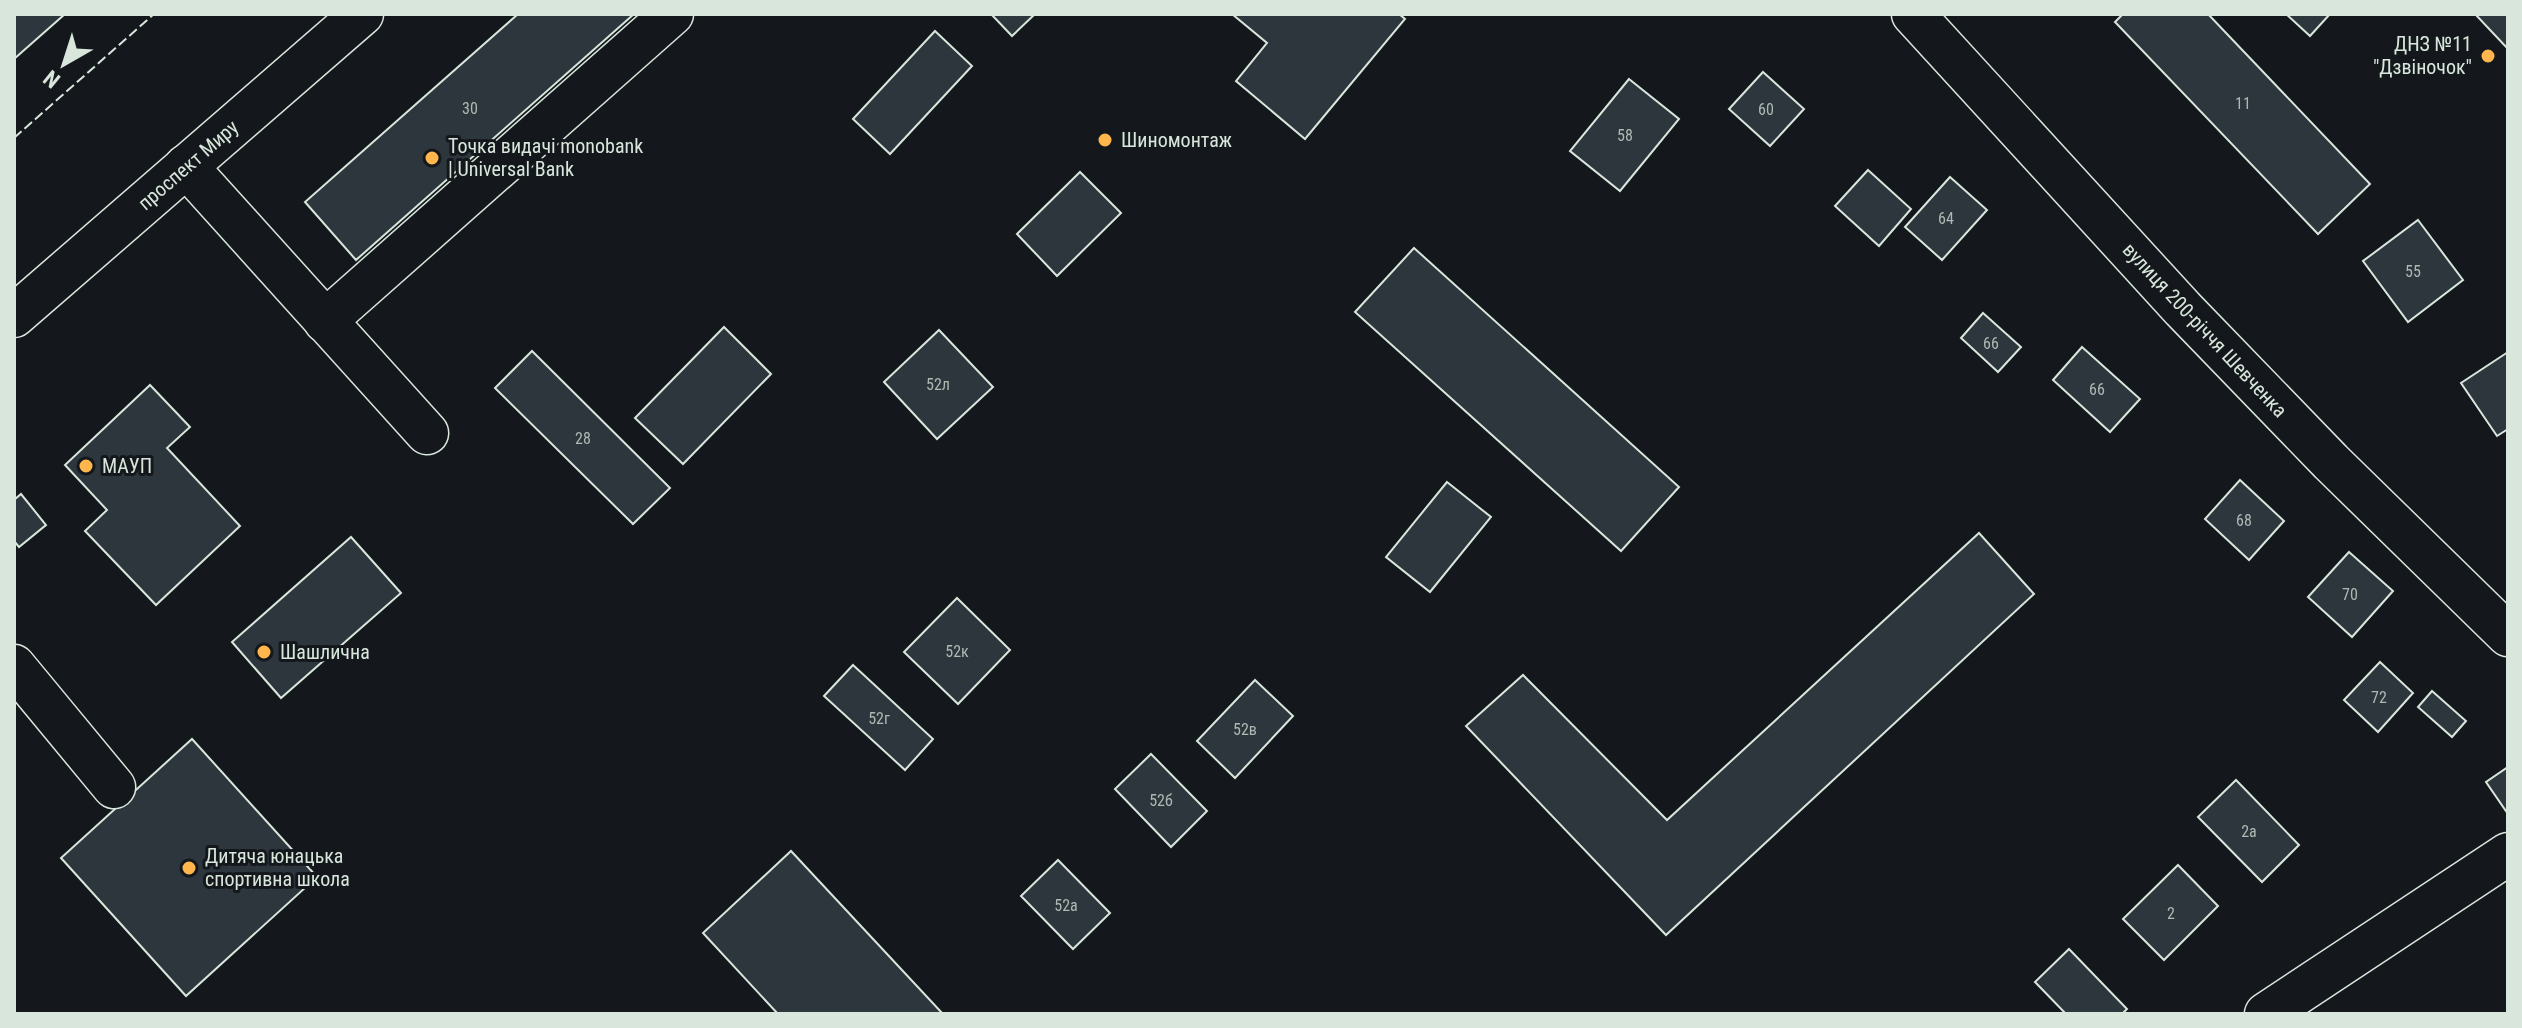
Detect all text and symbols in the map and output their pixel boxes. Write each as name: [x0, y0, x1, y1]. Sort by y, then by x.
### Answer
north arrow: [24, 24, 104, 104]
place label: ДНЗ №11 "Дзвіночок": [2373, 32, 2472, 79]
marker: ДНЗ №11 "Дзвіночок": [2479, 47, 2497, 65]
text: N: [39, 65, 65, 93]
house number: 11: [2235, 94, 2251, 113]
house number: 30: [462, 99, 478, 118]
house number: 60: [1758, 100, 1774, 119]
street label: проспект Миру: [133, 115, 243, 215]
house number: 58: [1617, 126, 1633, 145]
place label: Шиномонтаж: [1121, 128, 1232, 152]
marker: Шиномонтаж: [1096, 131, 1114, 149]
place label: Точка видачі monobank | Universal Bank: [448, 134, 643, 181]
marker: Точка видачі monobank | Universal Bank: [423, 149, 441, 167]
house number: 64: [1938, 209, 1954, 228]
street label: вулиця 200-річчя Шевченка: [2118, 238, 2292, 422]
house number: 55: [2405, 262, 2421, 281]
house number: 66: [1983, 334, 1999, 353]
house number: 52л: [926, 375, 950, 394]
house number: 66: [2089, 380, 2105, 399]
house number: 28: [575, 429, 591, 448]
place label: МАУП: [102, 454, 152, 478]
marker: МАУП: [77, 457, 95, 475]
house number: 68: [2236, 511, 2252, 530]
house number: 70: [2342, 585, 2358, 604]
place label: Шашлична: [280, 640, 370, 664]
house number: 52к: [945, 642, 969, 661]
marker: Шашлична: [255, 643, 273, 661]
house number: 72: [2371, 688, 2387, 707]
house number: 52г: [868, 709, 890, 728]
house number: 52в: [1233, 720, 1257, 739]
house number: 52б: [1149, 791, 1173, 810]
house number: 2а: [2241, 822, 2257, 841]
place label: Дитяча юнацька спортивна школа: [205, 844, 350, 891]
marker: Дитяча юнацька спортивна школа: [180, 859, 198, 877]
house number: 52а: [1054, 896, 1078, 915]
house number: 2: [2167, 904, 2175, 923]

